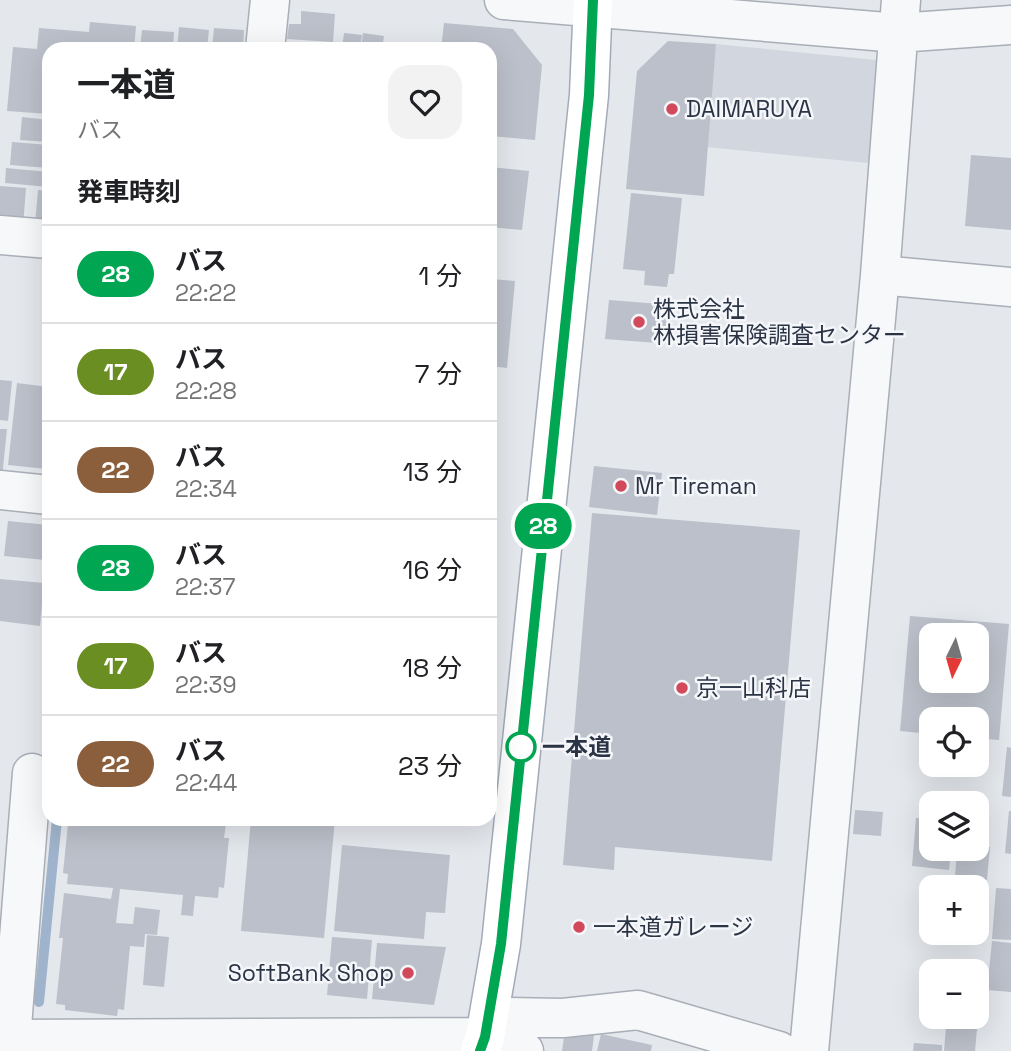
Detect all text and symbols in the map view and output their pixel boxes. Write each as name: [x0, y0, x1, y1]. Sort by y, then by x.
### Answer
text: 一本道: [77, 64, 176, 106]
button: heart: [388, 65, 462, 139]
place label: DAIMARUYA: [686, 94, 812, 124]
marker: DAIMARUYA: [664, 101, 680, 117]
text: バス: [77, 115, 123, 145]
text: 発車時刻: [77, 175, 181, 209]
text: バス: [175, 244, 227, 278]
text: 28: [101, 258, 130, 289]
text: 1 分: [418, 259, 462, 293]
text: 22:22: [175, 278, 236, 308]
place label: 株式会社 林損害保険調査センター: [653, 294, 906, 350]
marker: 株式会社 林損害保険調査センター: [631, 314, 647, 330]
text: バス: [175, 342, 227, 376]
text: 17: [103, 356, 128, 387]
text: 7 分: [415, 357, 462, 391]
text: 22:28: [175, 376, 237, 406]
text: バス: [175, 440, 227, 474]
text: 22: [101, 454, 130, 485]
text: 13 分: [403, 455, 462, 489]
place label: Mr Tireman: [635, 471, 757, 501]
text: 22:34: [175, 474, 237, 504]
marker: Mr Tireman: [613, 478, 629, 494]
line badge: 28: [512, 503, 574, 549]
text: 28: [529, 510, 557, 541]
text: バス: [175, 538, 227, 572]
text: 28: [101, 552, 130, 583]
text: 16 分: [403, 553, 462, 587]
text: 22:37: [175, 572, 235, 602]
north arrow: [919, 623, 989, 693]
map controls: [919, 623, 989, 1029]
text: バス: [175, 636, 227, 670]
text: 17: [103, 650, 128, 681]
text: 18 分: [402, 651, 462, 685]
text: 22:39: [175, 670, 237, 700]
place label: 京一山科店: [696, 673, 811, 703]
marker: 京一山科店: [674, 680, 690, 696]
button: locate: [919, 707, 989, 777]
marker: 一本道: [506, 732, 536, 762]
place label: 一本道: [542, 732, 611, 762]
text: バス: [175, 734, 227, 768]
text: 22: [101, 748, 130, 779]
text: 23 分: [398, 749, 462, 783]
text: 22:44: [175, 768, 237, 798]
button: layers: [919, 791, 989, 861]
button: +: [919, 875, 989, 945]
place label: 一本道ガレージ: [593, 912, 754, 942]
marker: 一本道ガレージ: [571, 919, 587, 935]
place label: SoftBank Shop: [228, 958, 394, 988]
button: −: [919, 959, 989, 1029]
marker: SoftBank Shop: [400, 965, 416, 981]

